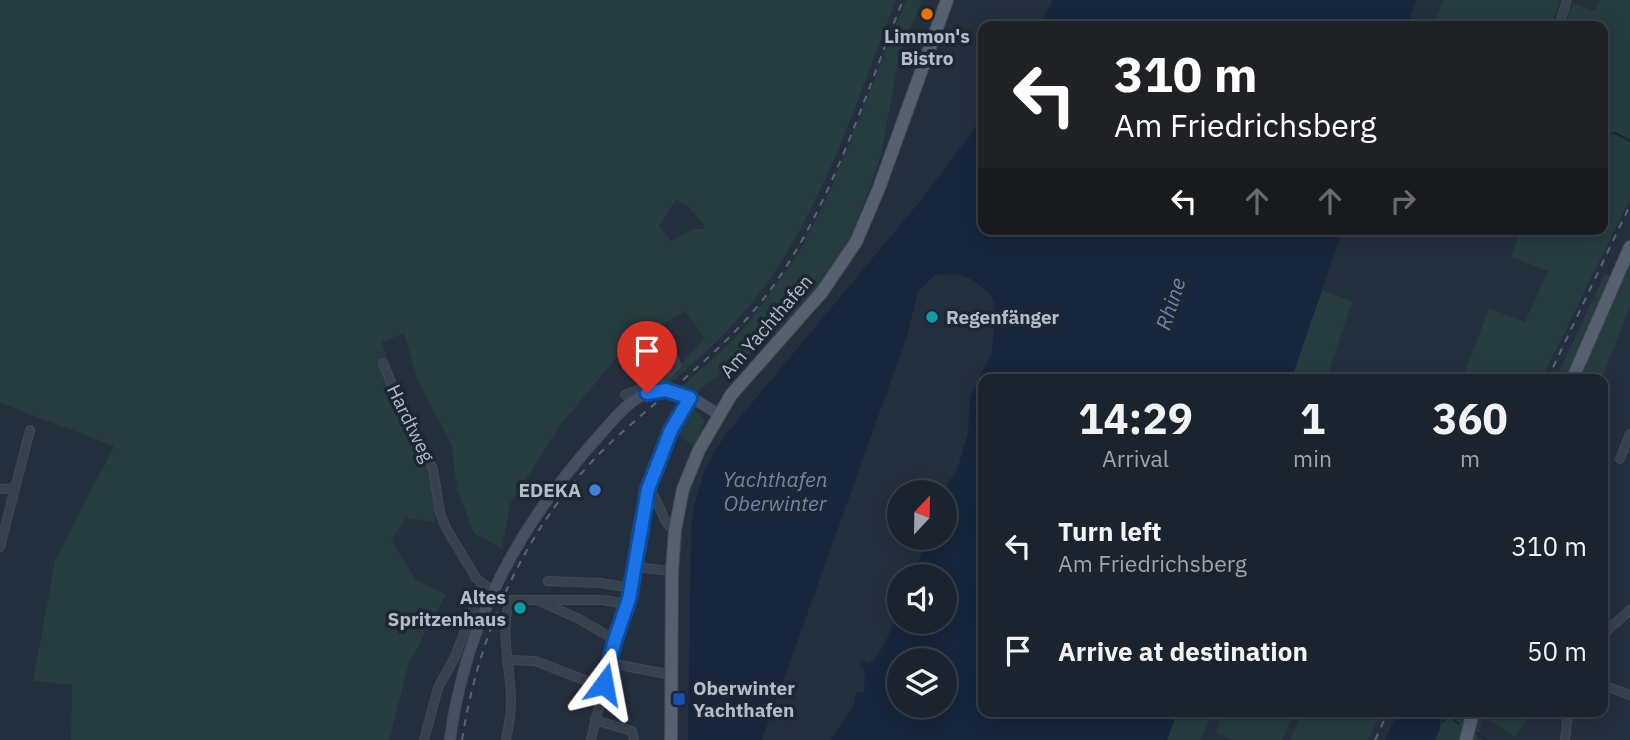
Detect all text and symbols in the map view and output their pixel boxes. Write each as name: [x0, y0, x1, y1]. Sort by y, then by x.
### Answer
marker: Limmon's Bistro: [919, 6, 935, 22]
place label: Limmon's Bistro: [884, 24, 970, 70]
text: 310 m: [1114, 42, 1258, 105]
icon: left: [999, 49, 1090, 140]
text: Am Friedrichsberg: [1114, 104, 1377, 146]
icon: left: [1165, 182, 1203, 220]
icon: ahead: [1238, 182, 1276, 220]
icon: ahead: [1311, 182, 1349, 220]
icon: right: [1384, 182, 1422, 220]
street label: Am Yachthafen: [715, 269, 817, 383]
water label: Rhine: [1149, 274, 1192, 333]
place label: Regenfänger: [946, 305, 1060, 329]
marker: Regenfänger: [924, 309, 940, 325]
pin: [617, 321, 677, 393]
icon: arrive: [628, 332, 666, 370]
street label: Hardtweg: [382, 380, 440, 466]
text: 14:29: [1078, 391, 1193, 446]
text: 1: [1300, 391, 1325, 446]
text: 360: [1432, 391, 1508, 446]
text: Arrival: [1102, 443, 1169, 473]
text: min: [1293, 443, 1332, 473]
text: m: [1460, 443, 1480, 473]
water label: Yachthafen Oberwinter: [722, 465, 828, 517]
place label: EDEKA: [518, 478, 581, 502]
north arrow: [887, 480, 957, 550]
map controls: [887, 480, 957, 718]
marker: EDEKA: [587, 482, 603, 498]
text: Turn left: [1058, 514, 1161, 548]
icon: left: [999, 527, 1037, 565]
text: 310 m: [1511, 529, 1587, 563]
text: Am Friedrichsberg: [1058, 548, 1247, 578]
button: sound: [887, 564, 957, 634]
place label: Altes Spritzenhaus: [388, 585, 506, 631]
marker: Altes Spritzenhaus: [512, 600, 528, 616]
icon: arrive: [999, 632, 1037, 670]
text: Arrive at destination: [1058, 634, 1308, 668]
text: 50 m: [1527, 634, 1587, 668]
position arrow: [567, 647, 641, 721]
button: layers: [887, 648, 957, 718]
place label: Oberwinter Yachthafen: [693, 676, 795, 722]
marker: Oberwinter Yachthafen: [671, 691, 687, 707]

